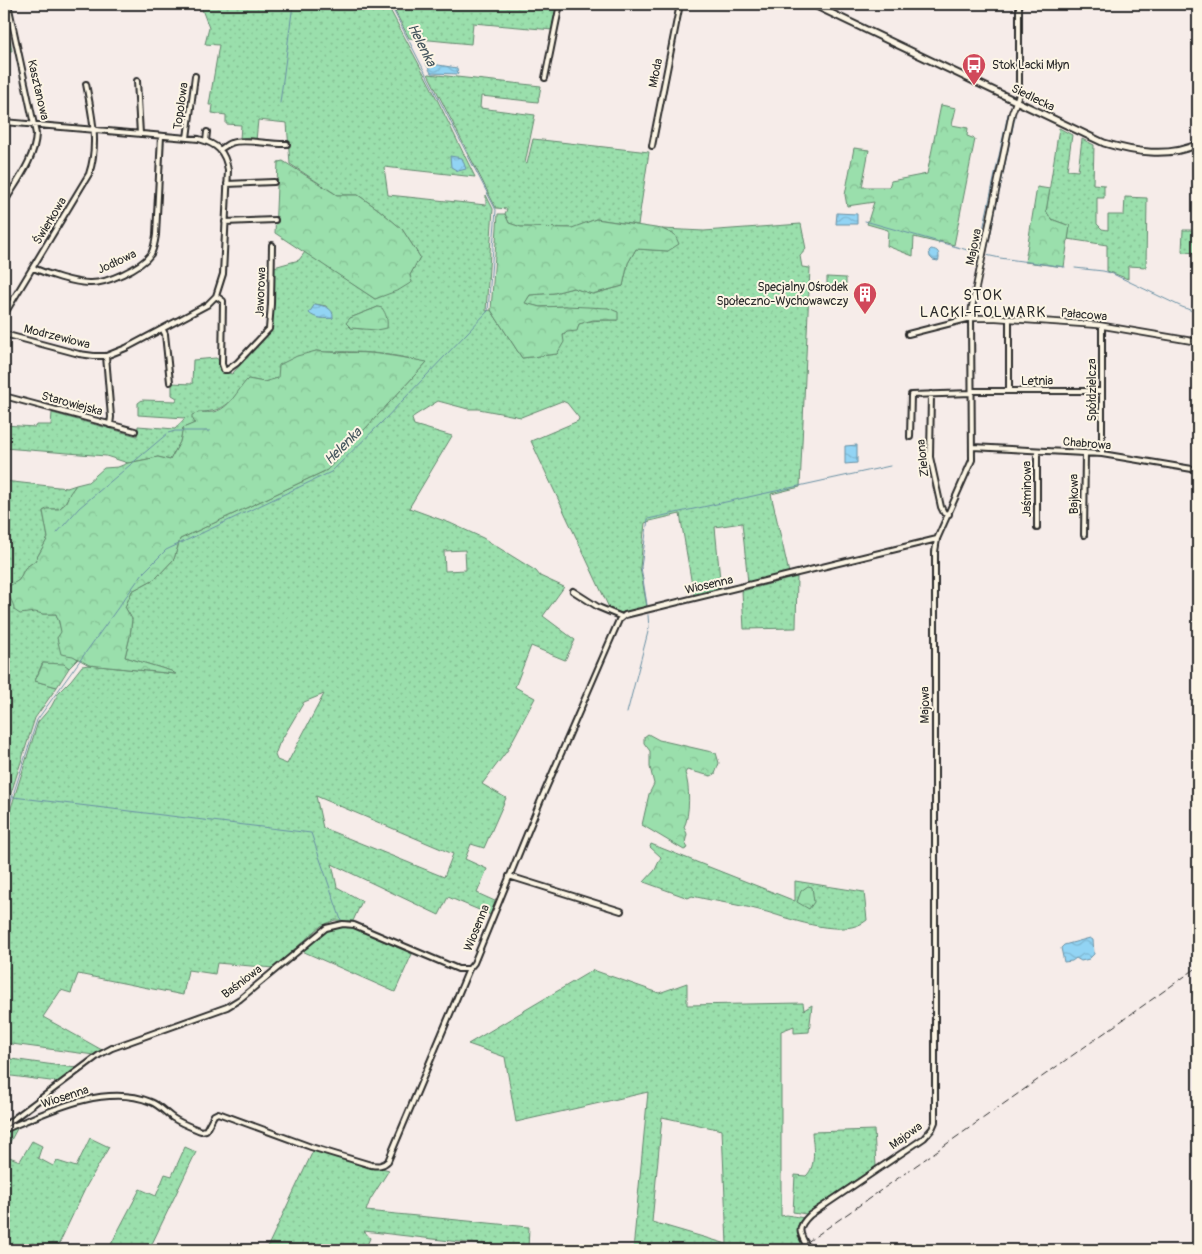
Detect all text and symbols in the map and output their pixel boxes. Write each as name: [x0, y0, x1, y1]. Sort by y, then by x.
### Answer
water label: Helenka: [404, 21, 441, 70]
bus stop icon: Stok Lacki Młyn: [961, 52, 987, 86]
street label: Młoda: [646, 57, 666, 89]
street label: Kasztanowa: [24, 58, 52, 122]
place label: Stok Lacki Młyn: [992, 58, 1070, 73]
street label: Topolowa: [170, 81, 192, 131]
street label: Siedlecka: [1009, 81, 1058, 115]
street label: Świerkowa: [29, 194, 70, 247]
street label: Majowa: [963, 227, 985, 267]
street label: Jodłowa: [95, 246, 139, 277]
street label: Jaworowa: [253, 266, 269, 317]
place label: Specjalny Ośrodek Społeczno-Wychowawczy: [716, 280, 848, 309]
building icon: Specjalny Ośrodek Społeczno-Wychowawczy: [852, 281, 878, 315]
district label: STOK LACKI-FOLWARK: [920, 286, 1046, 322]
street label: Pałacowa: [1060, 306, 1108, 325]
street label: Modrzewiowa: [22, 322, 92, 353]
street label: Spółdzielcza: [1085, 358, 1100, 422]
street label: Letnia: [1021, 374, 1053, 389]
street label: Starowiejska: [40, 389, 105, 419]
water label: Helenka: [321, 423, 366, 468]
street label: Chabrowa: [1062, 434, 1112, 454]
street label: Zielona: [914, 438, 932, 478]
street label: Jaśminowa: [1020, 460, 1035, 517]
street label: Bajkowa: [1067, 473, 1082, 514]
street label: Wiosenna: [683, 572, 735, 598]
street label: Majowa: [918, 686, 933, 723]
street label: Wiosenna: [461, 902, 493, 954]
street label: Baśniowa: [219, 962, 265, 1002]
street label: Wiosenna: [39, 1082, 91, 1112]
street label: Majowa: [887, 1119, 926, 1153]

